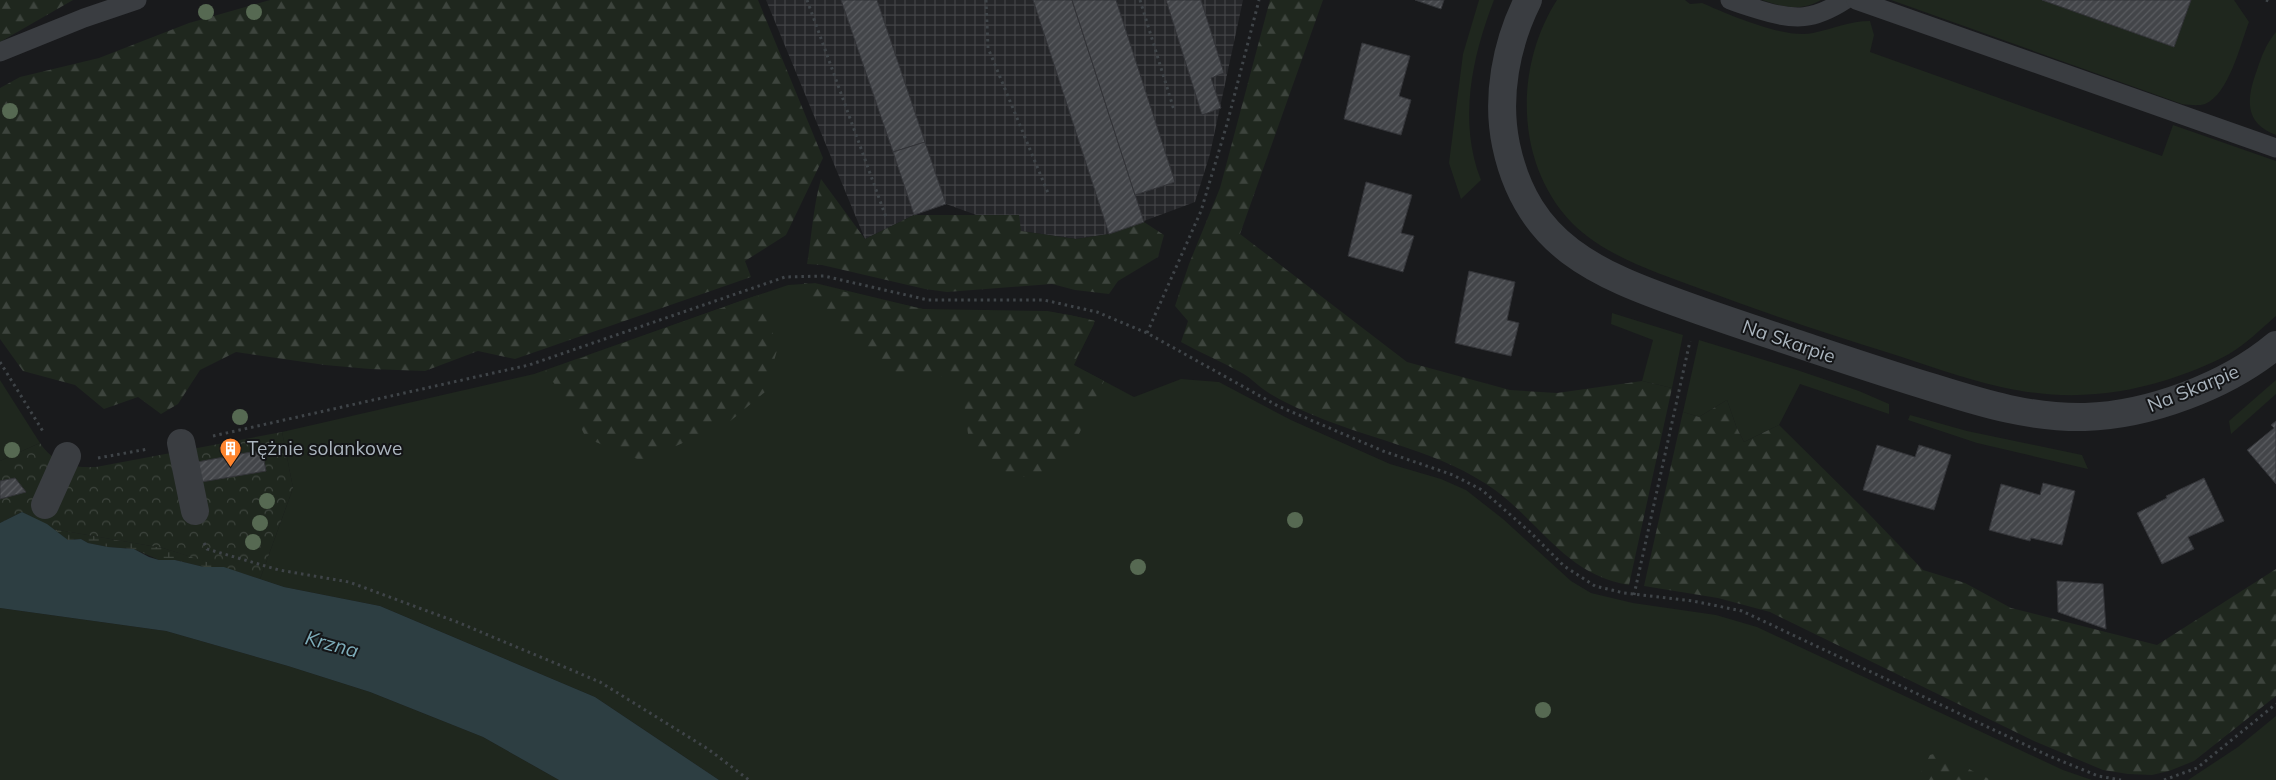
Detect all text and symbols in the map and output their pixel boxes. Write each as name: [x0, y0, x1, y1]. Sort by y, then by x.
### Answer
street label: Na Skarpie: [1739, 314, 1839, 368]
street label: Na Skarpie: [2144, 359, 2242, 417]
building icon: Tężnie solankowe: [219, 436, 243, 467]
place label: Tężnie solankowe: [247, 436, 402, 460]
water label: Krzna: [303, 624, 361, 663]

